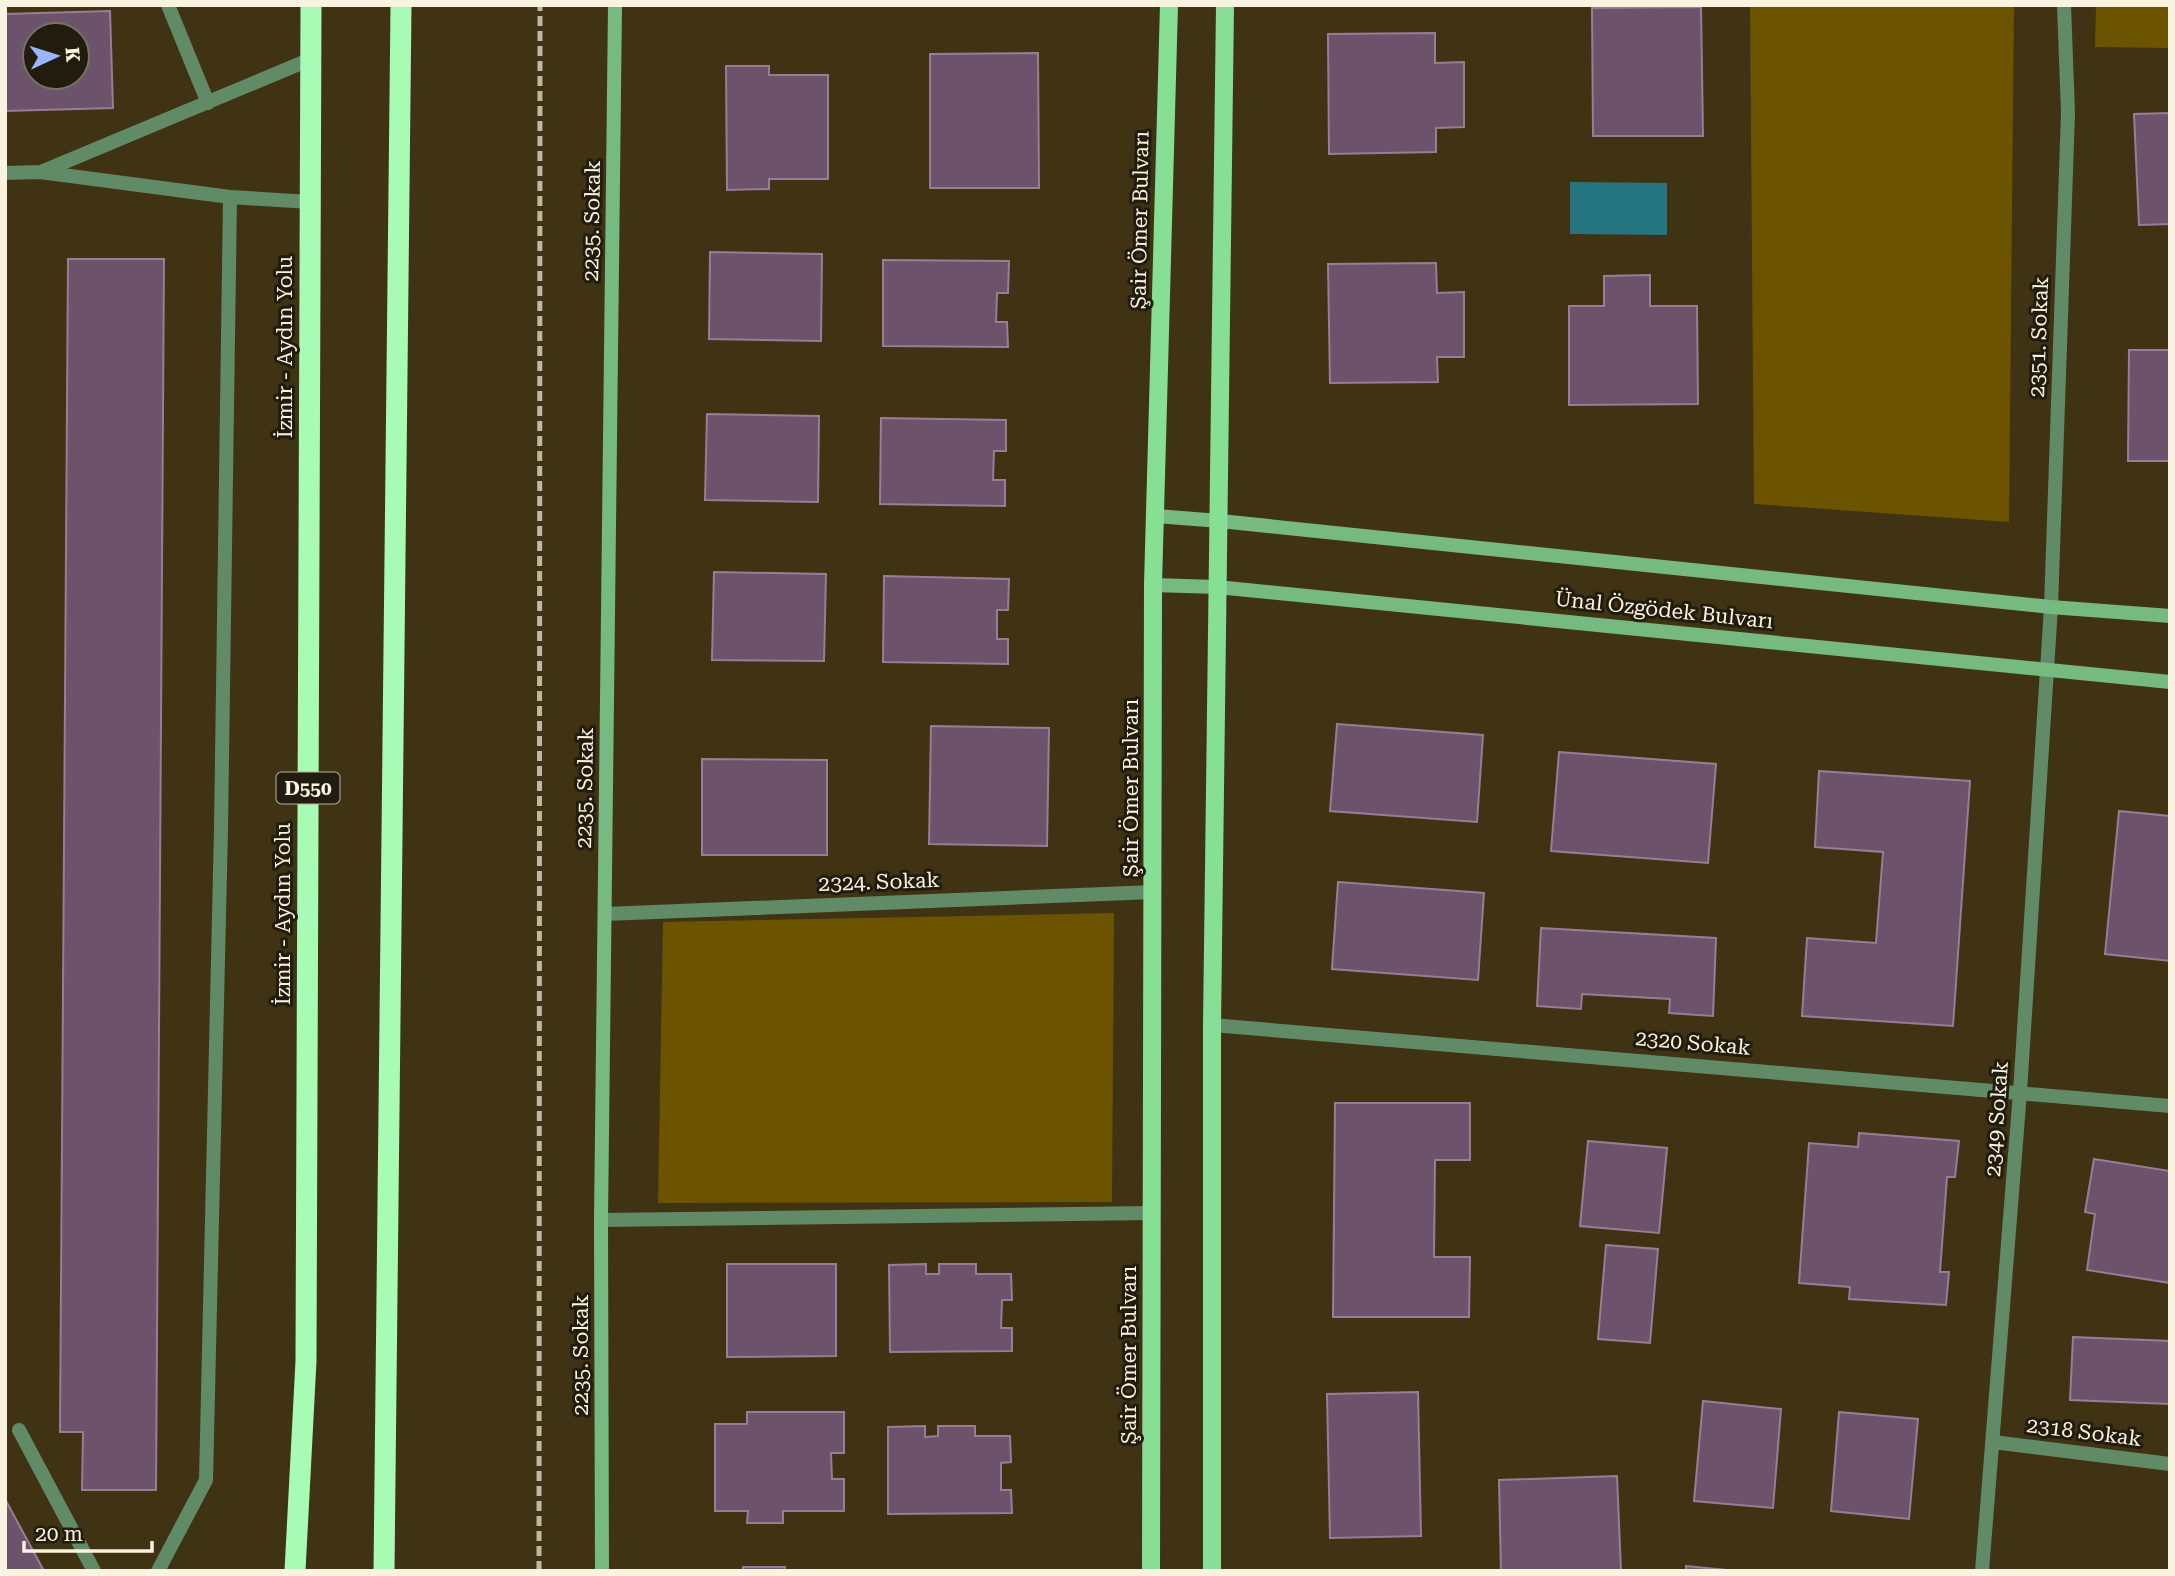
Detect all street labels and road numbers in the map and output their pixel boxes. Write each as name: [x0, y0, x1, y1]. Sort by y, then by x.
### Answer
street label: Şair Ömer Bulvarı: [1125, 130, 1154, 309]
street label: 2235. Sokak: [579, 160, 605, 282]
street label: İzmir - Aydın Yolu: [273, 256, 297, 438]
street label: 2351. Sokak: [2025, 276, 2053, 398]
street label: Ünal Özgödek Bulvarı: [1554, 586, 1775, 633]
street label: Şair Ömer Bulvarı: [1118, 699, 1143, 877]
street label: 2235. Sokak: [572, 727, 598, 849]
road number: D550: [276, 772, 340, 804]
street label: İzmir - Aydın Yolu: [271, 823, 295, 1005]
street label: 2324. Sokak: [818, 868, 940, 896]
street label: 2320 Sokak: [1634, 1026, 1752, 1060]
street label: 2349 Sokak: [1981, 1060, 2013, 1178]
street label: Şair Ömer Bulvarı: [1116, 1266, 1141, 1444]
street label: 2235. Sokak: [569, 1294, 593, 1416]
street label: 2318 Sokak: [2025, 1413, 2143, 1451]

